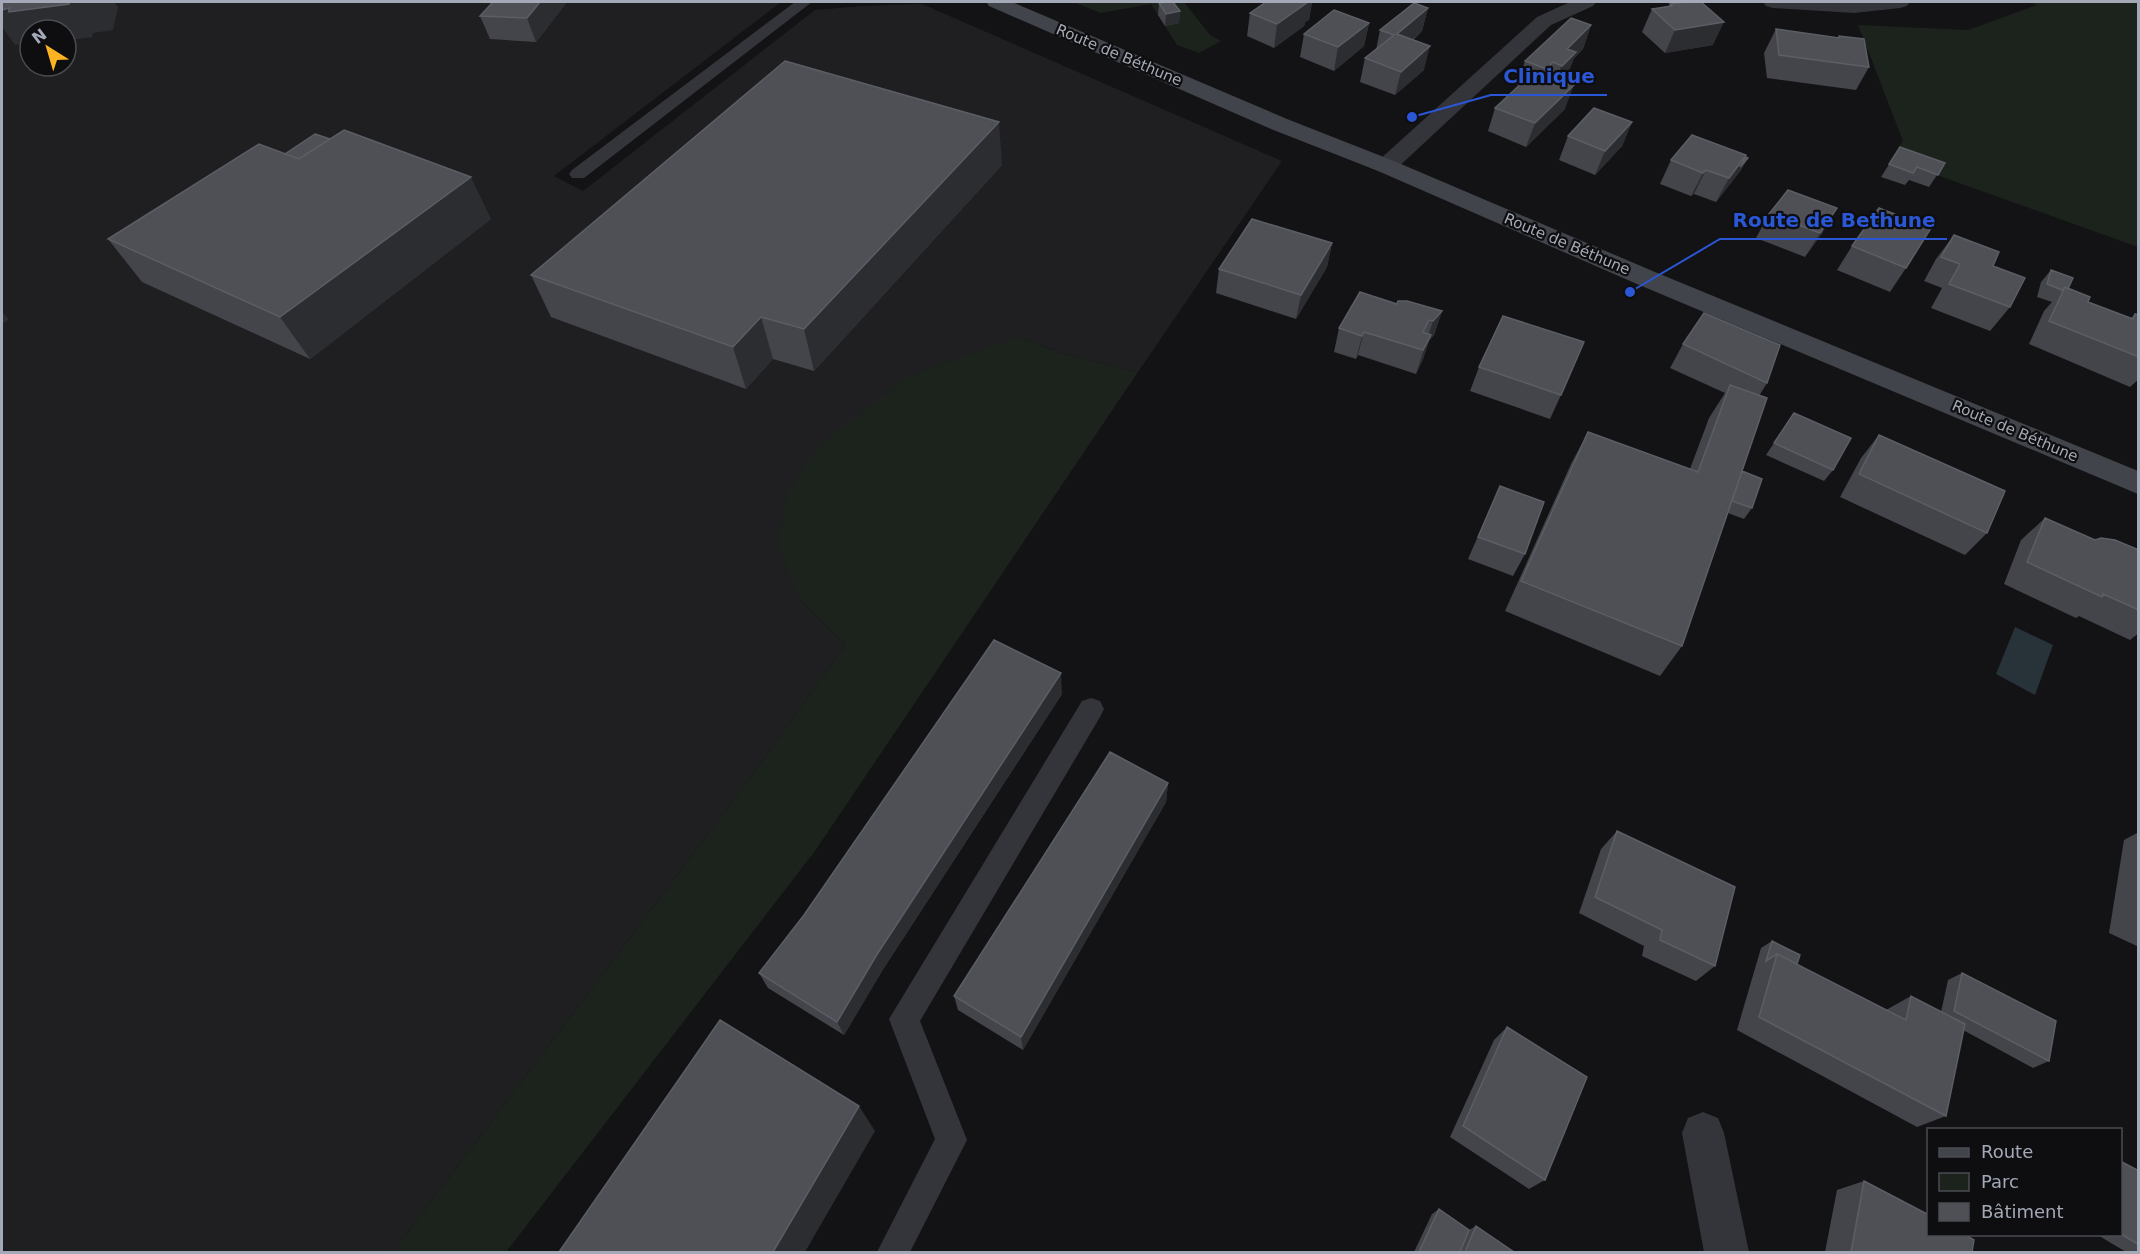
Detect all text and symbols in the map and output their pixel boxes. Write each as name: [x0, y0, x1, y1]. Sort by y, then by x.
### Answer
north arrow: [18, 18, 78, 78]
street label: Route de Béthune: [1053, 20, 1185, 90]
text: N: [28, 25, 50, 48]
callout: Clinique: [1491, 57, 1607, 95]
text: Clinique: [1503, 64, 1595, 88]
callout: Route de Bethune: [1720, 201, 1947, 239]
text: Route de Bethune: [1733, 208, 1935, 232]
street label: Route de Béthune: [1501, 209, 1633, 279]
street label: Route de Béthune: [1949, 396, 2081, 466]
legend: [1927, 1128, 2122, 1236]
text: Route: [1981, 1141, 2033, 1162]
text: Parc: [1981, 1171, 2019, 1192]
text: Bâtiment: [1981, 1201, 2064, 1222]

